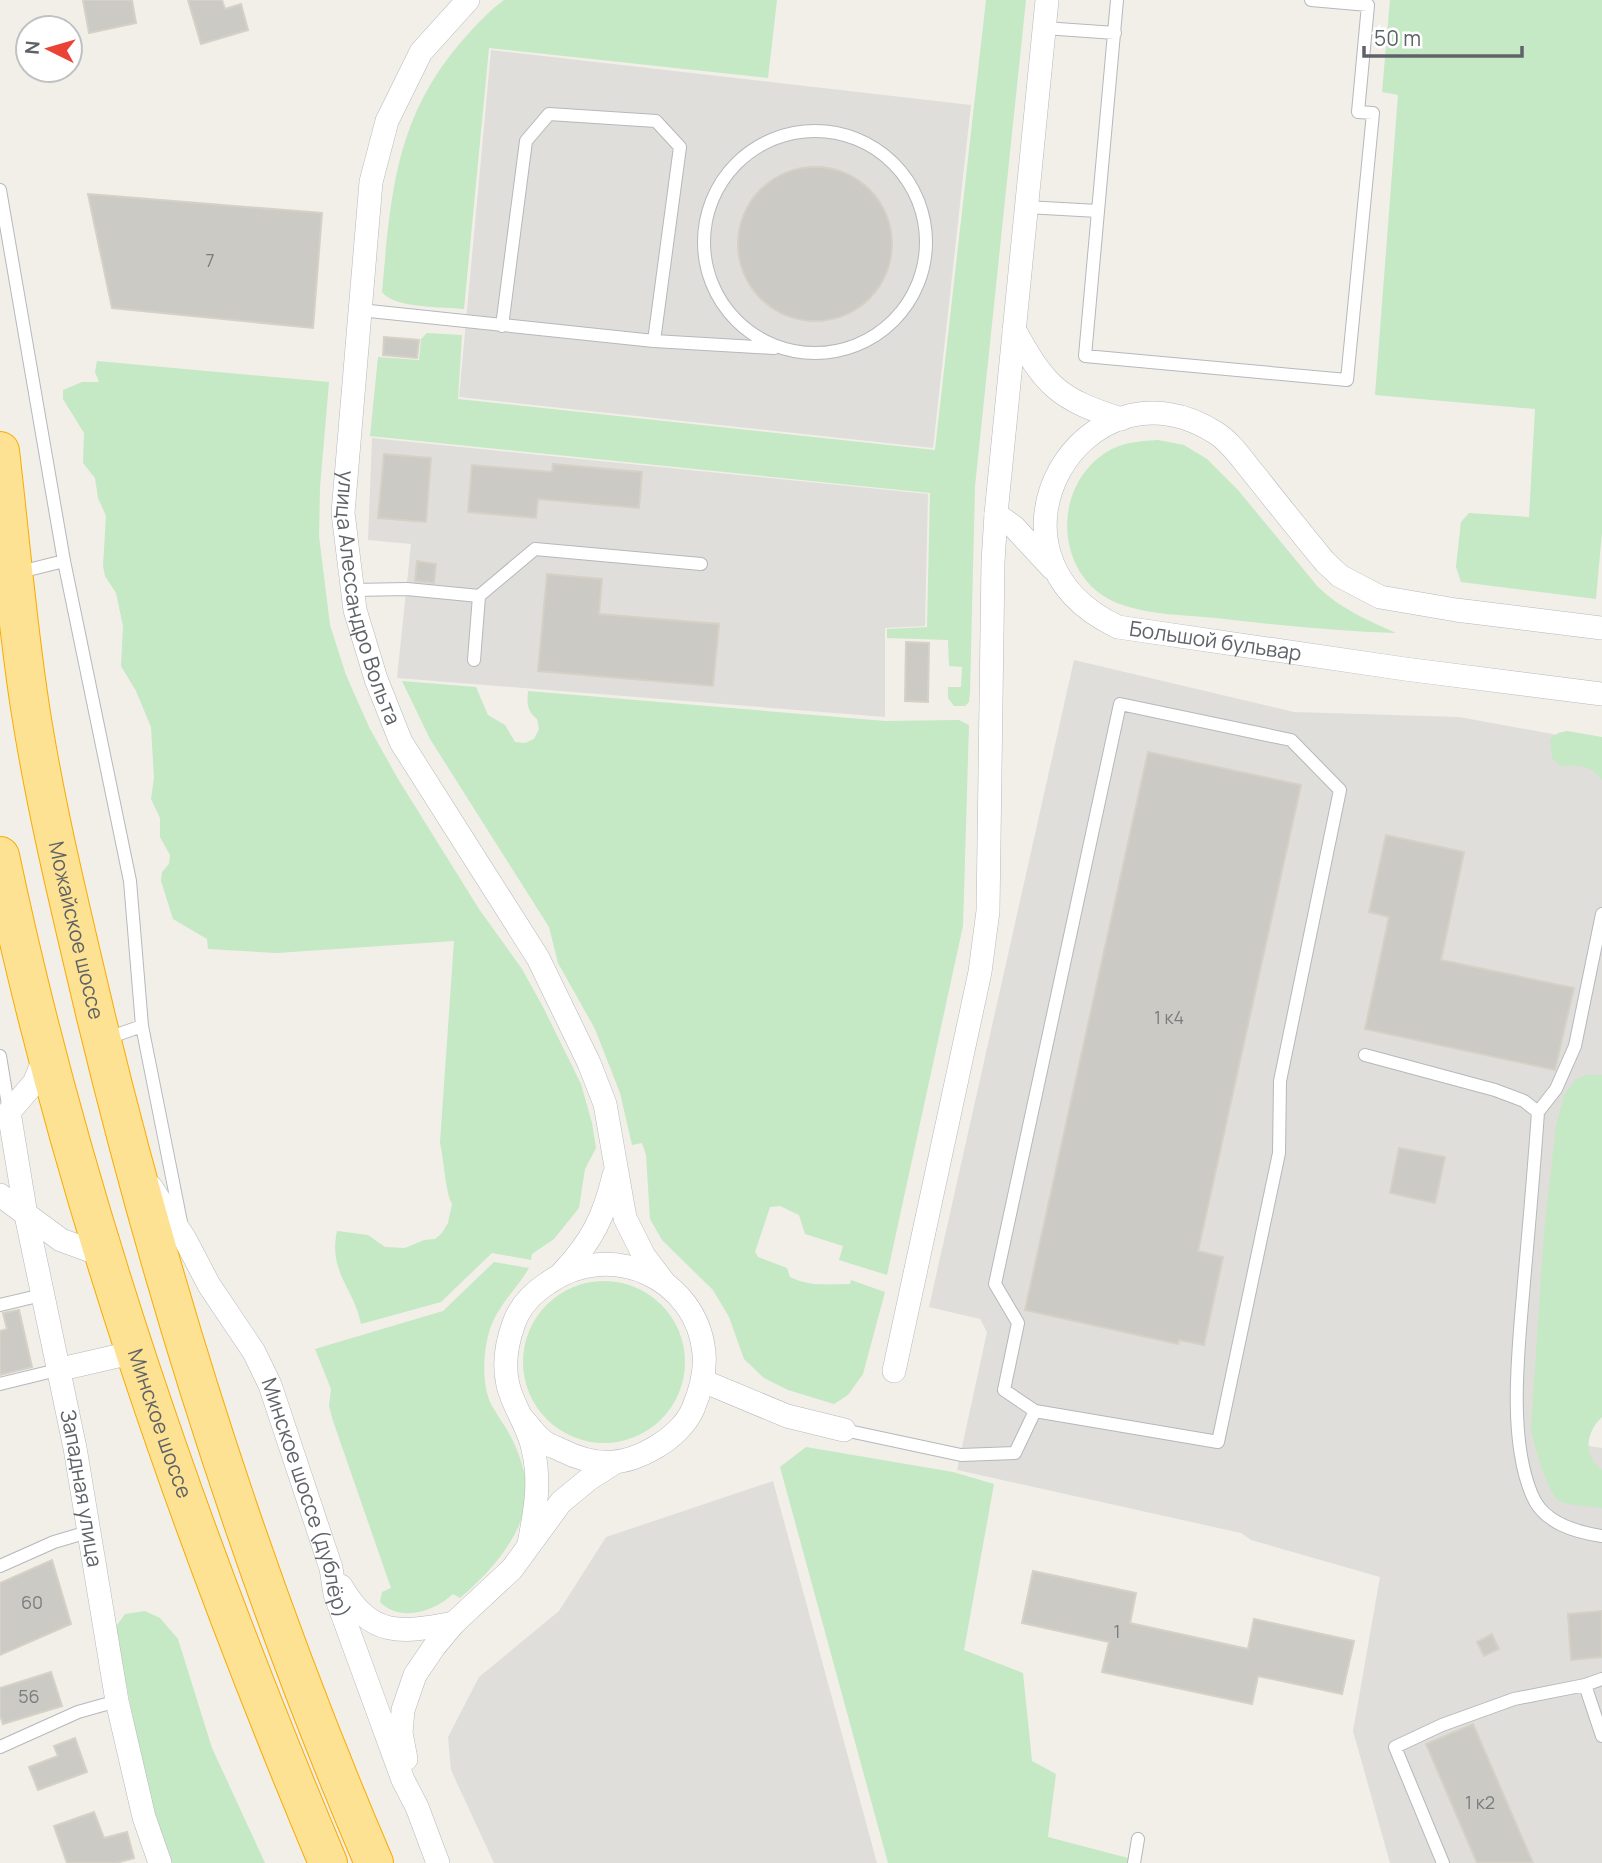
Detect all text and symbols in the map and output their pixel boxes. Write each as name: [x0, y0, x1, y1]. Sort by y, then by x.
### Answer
north arrow: [14, 14, 84, 84]
scale bar: [1364, 14, 1522, 58]
text: 50 m: [1374, 24, 1421, 52]
text: N: [19, 40, 46, 55]
house number: 7: [205, 248, 215, 272]
street label: улица Алессандро Вольта: [330, 470, 408, 728]
street label: Большой бульвар: [1128, 614, 1303, 667]
street label: Можайское шоссе: [43, 839, 111, 1022]
house number: 1 к4: [1154, 1005, 1184, 1029]
street label: Минское шоссе: [122, 1345, 199, 1502]
street label: Минское шоссе (дублёр): [256, 1374, 358, 1622]
street label: Западная улица: [54, 1407, 110, 1569]
house number: 60: [21, 1590, 43, 1614]
house number: 1: [1113, 1619, 1121, 1643]
house number: 56: [18, 1684, 40, 1708]
house number: 1 к2: [1465, 1790, 1495, 1814]

